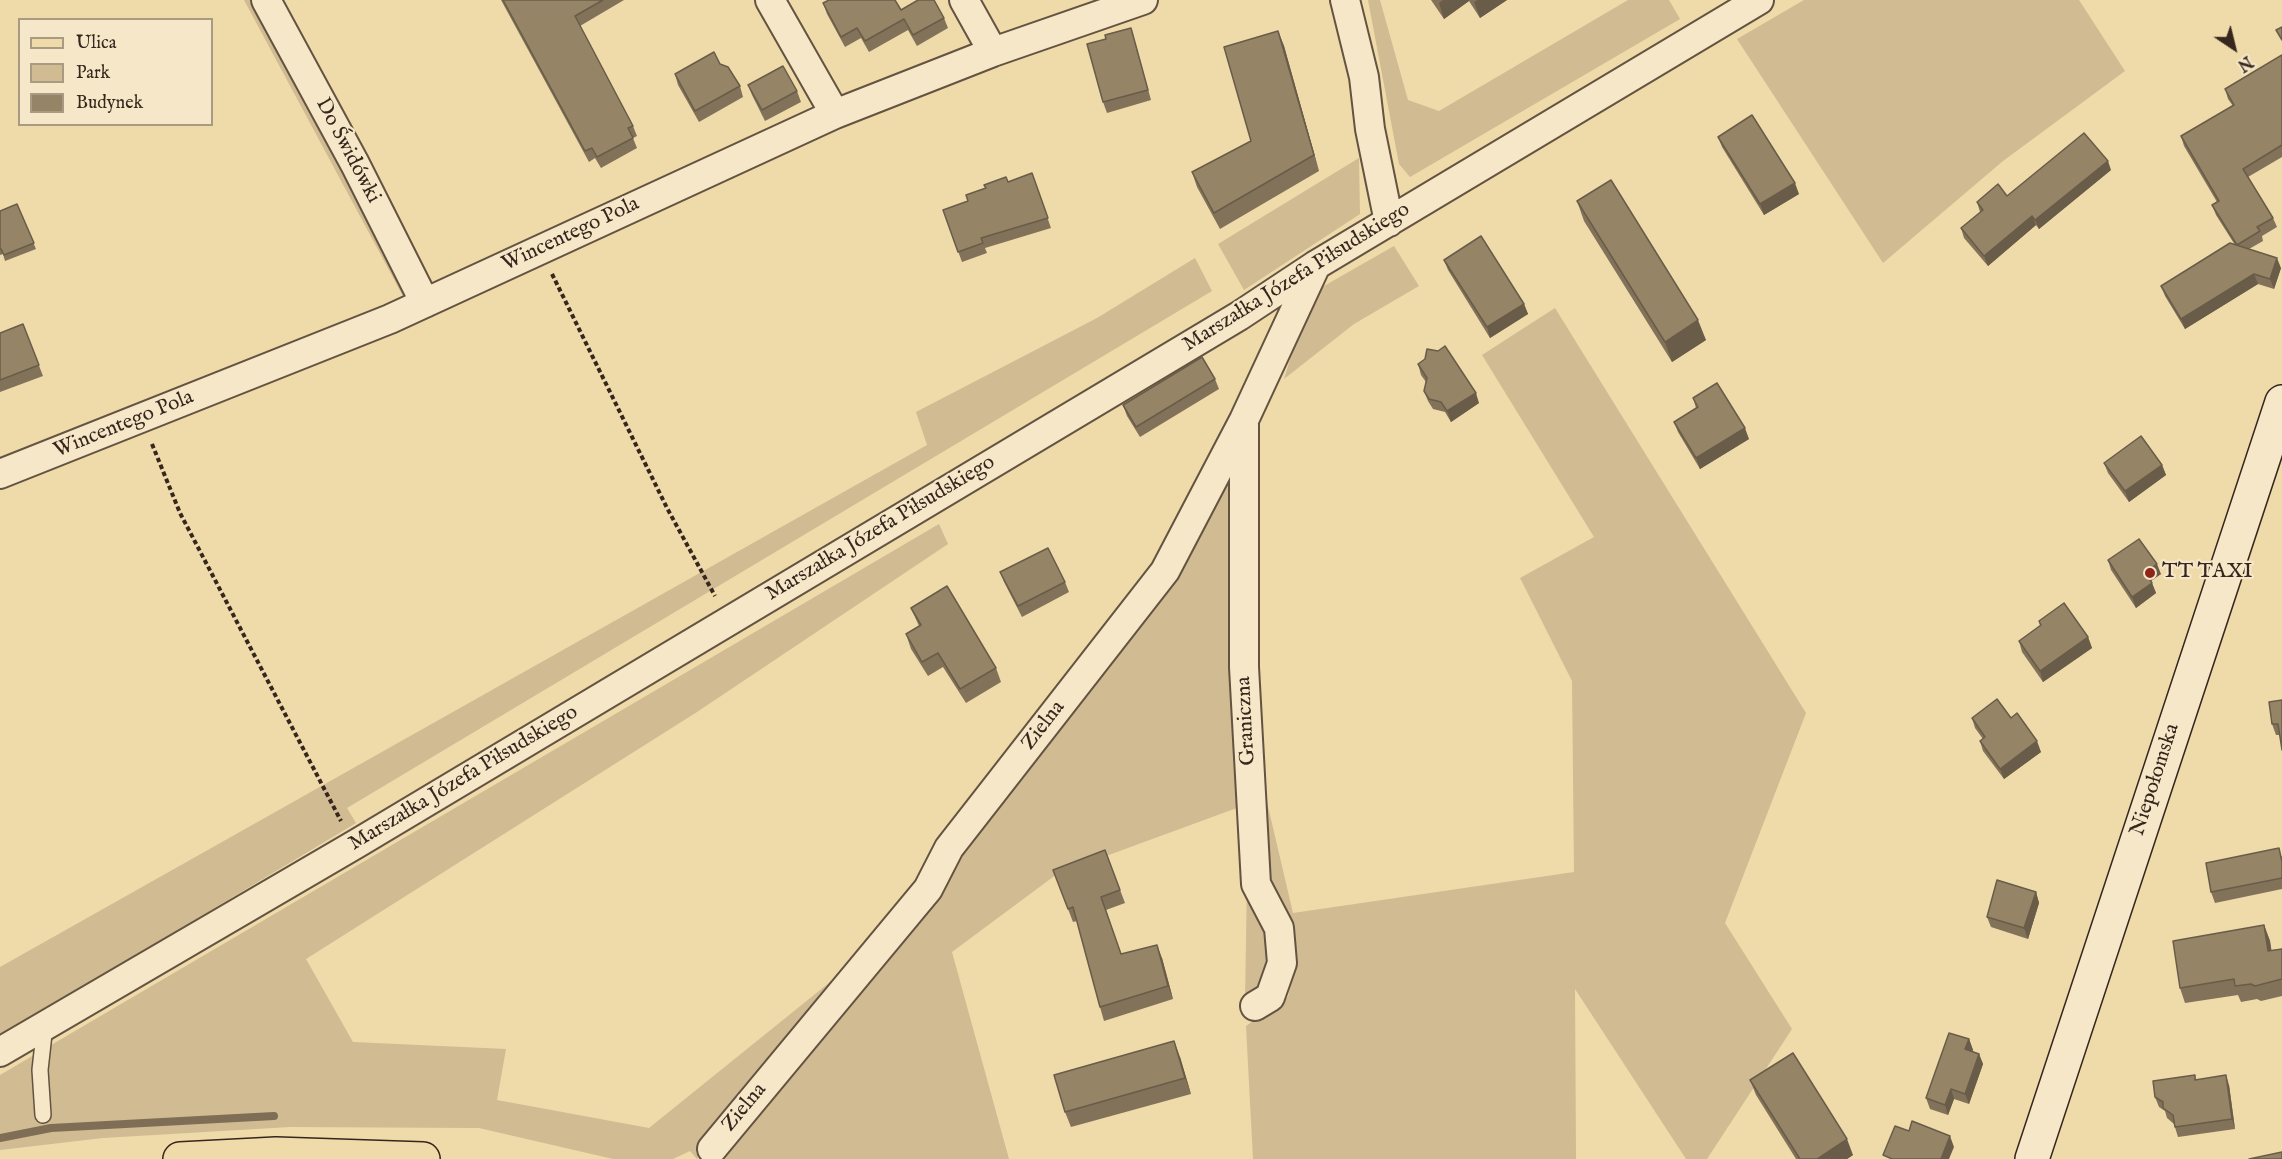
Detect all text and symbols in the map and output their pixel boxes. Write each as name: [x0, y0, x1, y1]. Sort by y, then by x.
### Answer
legend: [18, 18, 213, 126]
north arrow: [2204, 18, 2264, 78]
text: Ulica: [76, 32, 117, 55]
text: N: [2233, 51, 2256, 75]
text: Park: [76, 62, 110, 85]
text: Budynek: [76, 92, 143, 115]
street label: Do Świdówki: [309, 94, 385, 208]
street label: Wincentego Pola: [498, 192, 644, 278]
street label: Marszałka Józefa Piłsudskiego: [1179, 198, 1415, 358]
street label: Wincentego Pola: [50, 386, 198, 464]
street label: Marszałka Józefa Piłsudskiego: [762, 451, 1000, 607]
place label: TT TAXI: [2162, 560, 2252, 586]
marker: TT TAXI: [2143, 566, 2157, 580]
street label: Graniczna: [1232, 676, 1262, 766]
street label: Zielna: [1017, 696, 1071, 756]
street label: Marszałka Józefa Piłsudskiego: [345, 701, 583, 857]
street label: Niepołomska: [2126, 721, 2186, 839]
street label: Zielna: [717, 1078, 773, 1138]

